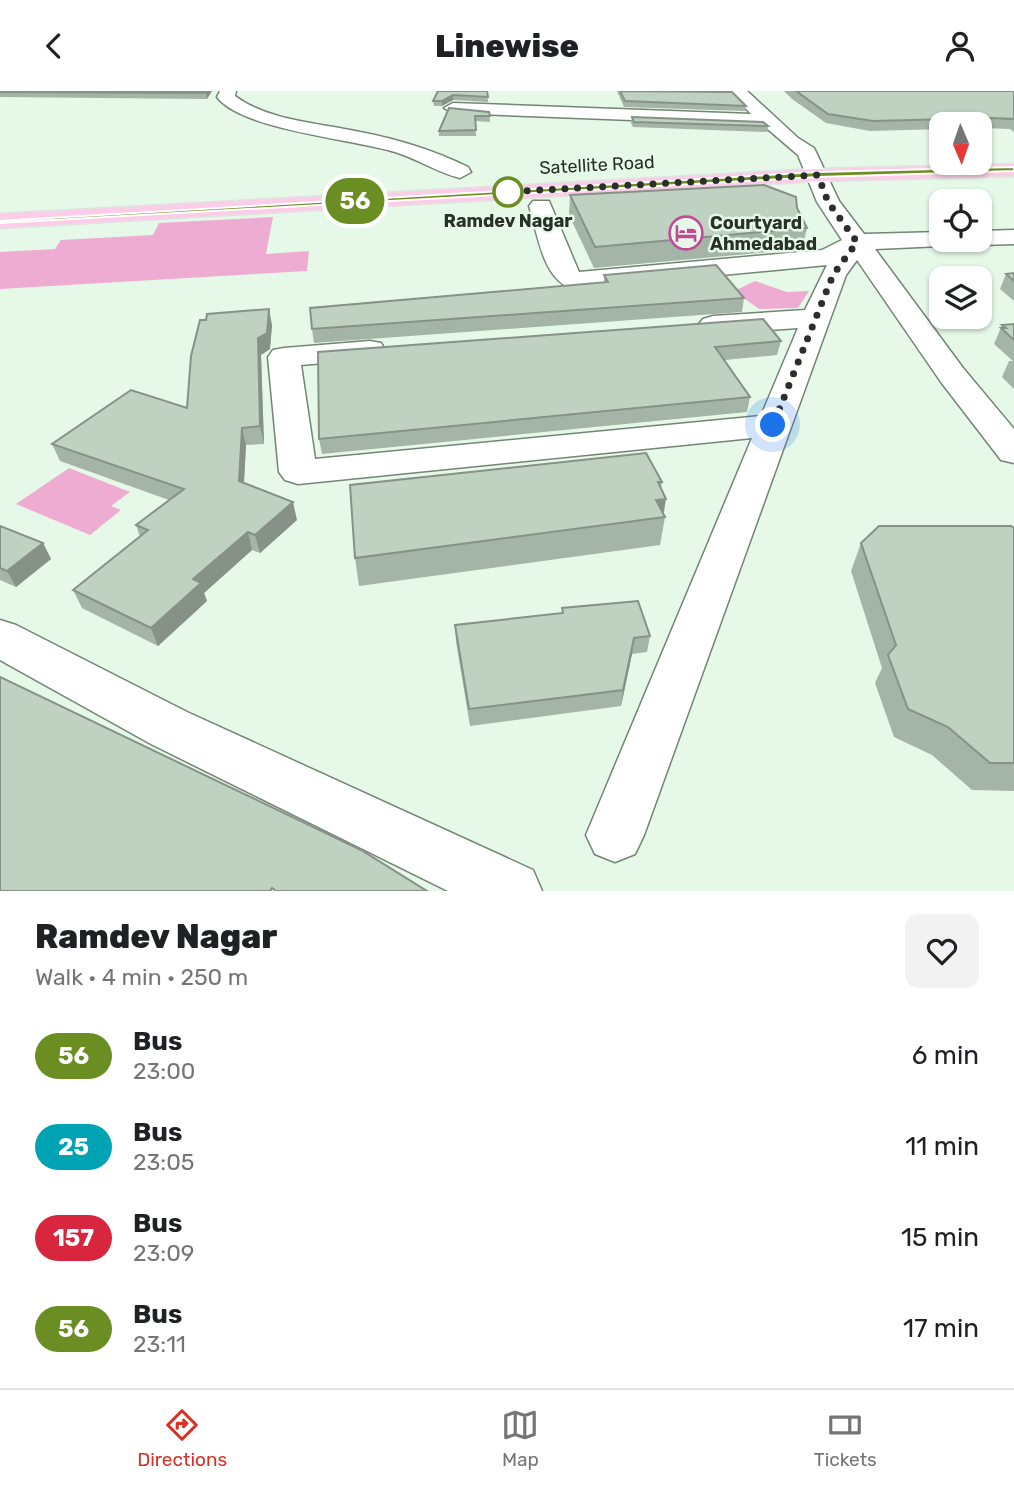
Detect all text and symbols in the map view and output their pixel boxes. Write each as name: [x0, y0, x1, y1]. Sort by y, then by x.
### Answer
icon: back: [35, 27, 73, 65]
text: Linewise: [435, 27, 579, 65]
icon: person: [941, 27, 979, 65]
north arrow: [929, 112, 992, 175]
map controls: [929, 112, 992, 329]
street label: Satellite Road: [539, 151, 655, 179]
marker: Ramdev Nagar: [493, 177, 523, 207]
line badge: 56: [324, 178, 386, 224]
text: 56: [339, 187, 371, 215]
button: locate: [929, 189, 992, 252]
place label: Ramdev Nagar: [443, 210, 573, 232]
place label: Courtyard Ahmedabad: [710, 212, 817, 255]
hotel icon: Courtyard Ahmedabad: [667, 214, 705, 252]
button: layers: [929, 266, 992, 329]
your location: [755, 407, 790, 442]
button: heart: [905, 914, 979, 988]
text: Ramdev Nagar: [35, 917, 277, 956]
text: Walk · 4 min · 250 m: [35, 963, 248, 991]
text: Bus: [133, 1026, 182, 1057]
text: 6 min: [912, 1040, 979, 1071]
text: 56: [58, 1042, 89, 1070]
text: 23:00: [133, 1057, 195, 1085]
text: Bus: [133, 1117, 182, 1148]
text: 11 min: [905, 1131, 979, 1162]
text: 25: [58, 1133, 89, 1161]
text: 23:05: [133, 1148, 194, 1176]
text: Bus: [133, 1208, 182, 1239]
text: 15 min: [901, 1222, 979, 1253]
text: 157: [53, 1224, 94, 1252]
text: 23:09: [133, 1239, 194, 1267]
text: Bus: [133, 1299, 182, 1330]
text: 17 min: [903, 1313, 979, 1344]
text: 56: [58, 1315, 89, 1343]
text: 23:11: [133, 1330, 186, 1358]
tab: Directions: [137, 1406, 227, 1471]
tab: Map: [501, 1406, 539, 1471]
tab: Tickets: [814, 1406, 877, 1471]

